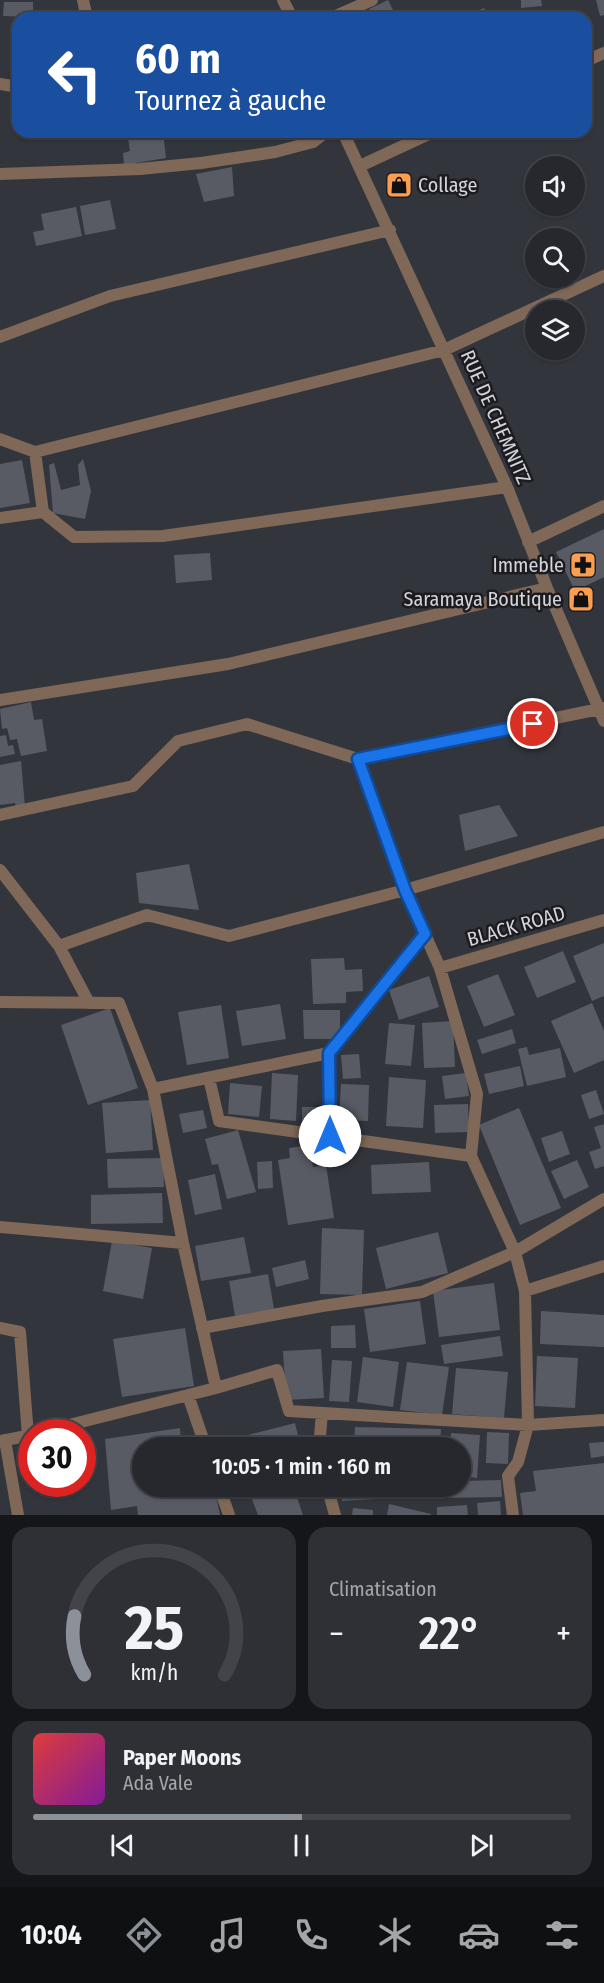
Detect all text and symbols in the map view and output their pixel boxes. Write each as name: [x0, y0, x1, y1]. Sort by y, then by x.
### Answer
text: 60 m: [135, 34, 221, 84]
icon: left: [36, 36, 114, 114]
text: Tournez à gauche: [135, 85, 326, 117]
map controls: [525, 156, 585, 360]
button: sound: [525, 156, 585, 216]
shop icon: Collage: [384, 170, 414, 200]
place label: Collage: [418, 173, 477, 197]
button: search: [525, 228, 585, 288]
button: layers: [525, 300, 585, 360]
street label: RUE DE CHEMNITZ: [456, 346, 536, 488]
pharmacy icon: Immeble: [568, 550, 598, 580]
place label: Immeble: [492, 553, 564, 577]
shop icon: Saramaya Boutique: [566, 584, 596, 614]
place label: Saramaya Boutique: [404, 587, 562, 611]
pin: [507, 698, 558, 749]
icon: arrive: [516, 707, 549, 740]
street label: BLACK ROAD: [464, 901, 568, 951]
position arrow: [298, 1104, 362, 1168]
speed limit sign: 30: [18, 1419, 96, 1497]
text: 10:05 · 1 min · 160 m: [212, 1453, 391, 1480]
text: Climatisation: [329, 1577, 437, 1601]
text: 25: [123, 1591, 184, 1666]
text: 22°: [419, 1607, 481, 1661]
text: −: [329, 1614, 344, 1654]
text: +: [556, 1614, 571, 1654]
text: km/h: [130, 1660, 178, 1686]
text: Paper Moons: [123, 1744, 241, 1771]
text: Ada Vale: [123, 1771, 193, 1795]
icon: previous: [106, 1829, 139, 1862]
icon: pause: [285, 1829, 318, 1862]
icon: next: [465, 1829, 498, 1862]
icon: directions: [123, 1914, 165, 1956]
icon: music: [207, 1914, 249, 1956]
icon: phone: [290, 1914, 332, 1956]
icon: climate: [374, 1914, 416, 1956]
icon: car: [458, 1914, 500, 1956]
icon: filters: [541, 1914, 583, 1956]
text: 10:04: [21, 1919, 82, 1951]

